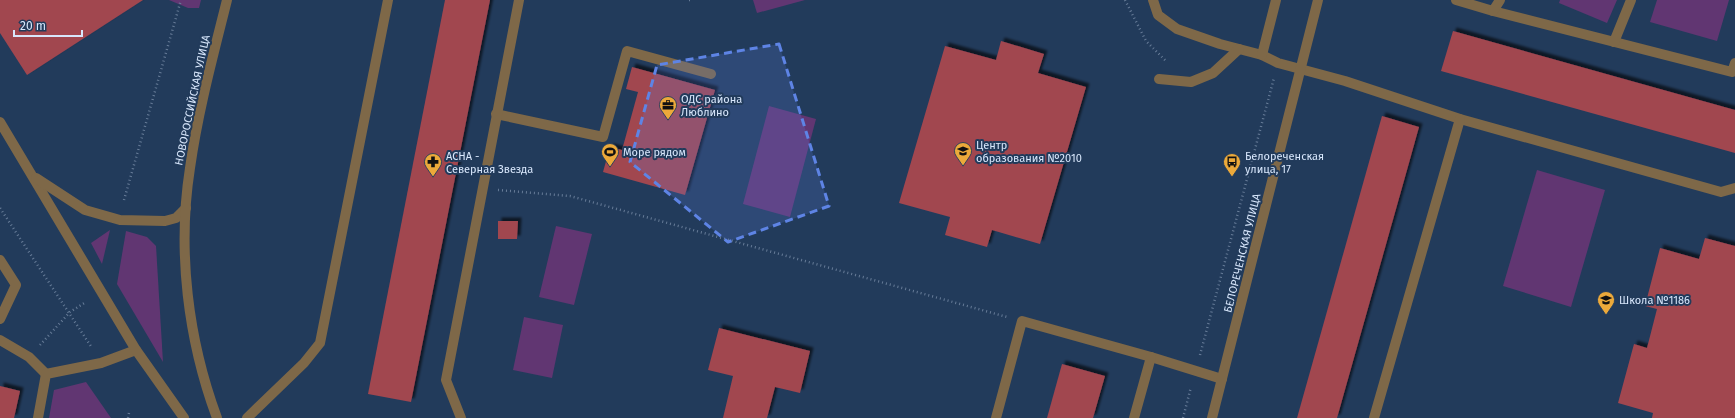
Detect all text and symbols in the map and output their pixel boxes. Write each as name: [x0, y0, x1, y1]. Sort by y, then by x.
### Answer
scale bar: [14, 12, 82, 38]
text: 20 m: [20, 19, 46, 33]
street label: НОВОРОССИЙСКАЯ УЛИЦА: [172, 33, 213, 167]
place label: ОДС района Люблино: [681, 93, 742, 119]
office icon: ОДС района Люблино: [658, 95, 678, 120]
place label: Центр образования №2010: [976, 139, 1082, 165]
school or university icon: Центр образования №2010: [953, 141, 973, 166]
sports icon: Море рядом: [600, 142, 620, 167]
place label: Море рядом: [623, 146, 686, 159]
place label: АСНА - Северная Звезда: [446, 150, 533, 176]
place label: Белореченская улица, 17: [1245, 150, 1324, 176]
pharmacy icon: АСНА - Северная Звезда: [423, 152, 443, 177]
bus stop icon: Белореченская улица, 17: [1222, 152, 1242, 177]
street label: БЕЛОРЕЧЕНСКАЯ УЛИЦА: [1221, 192, 1264, 314]
school or university icon: Школа №1186: [1596, 290, 1616, 315]
place label: Школа №1186: [1619, 294, 1690, 307]

